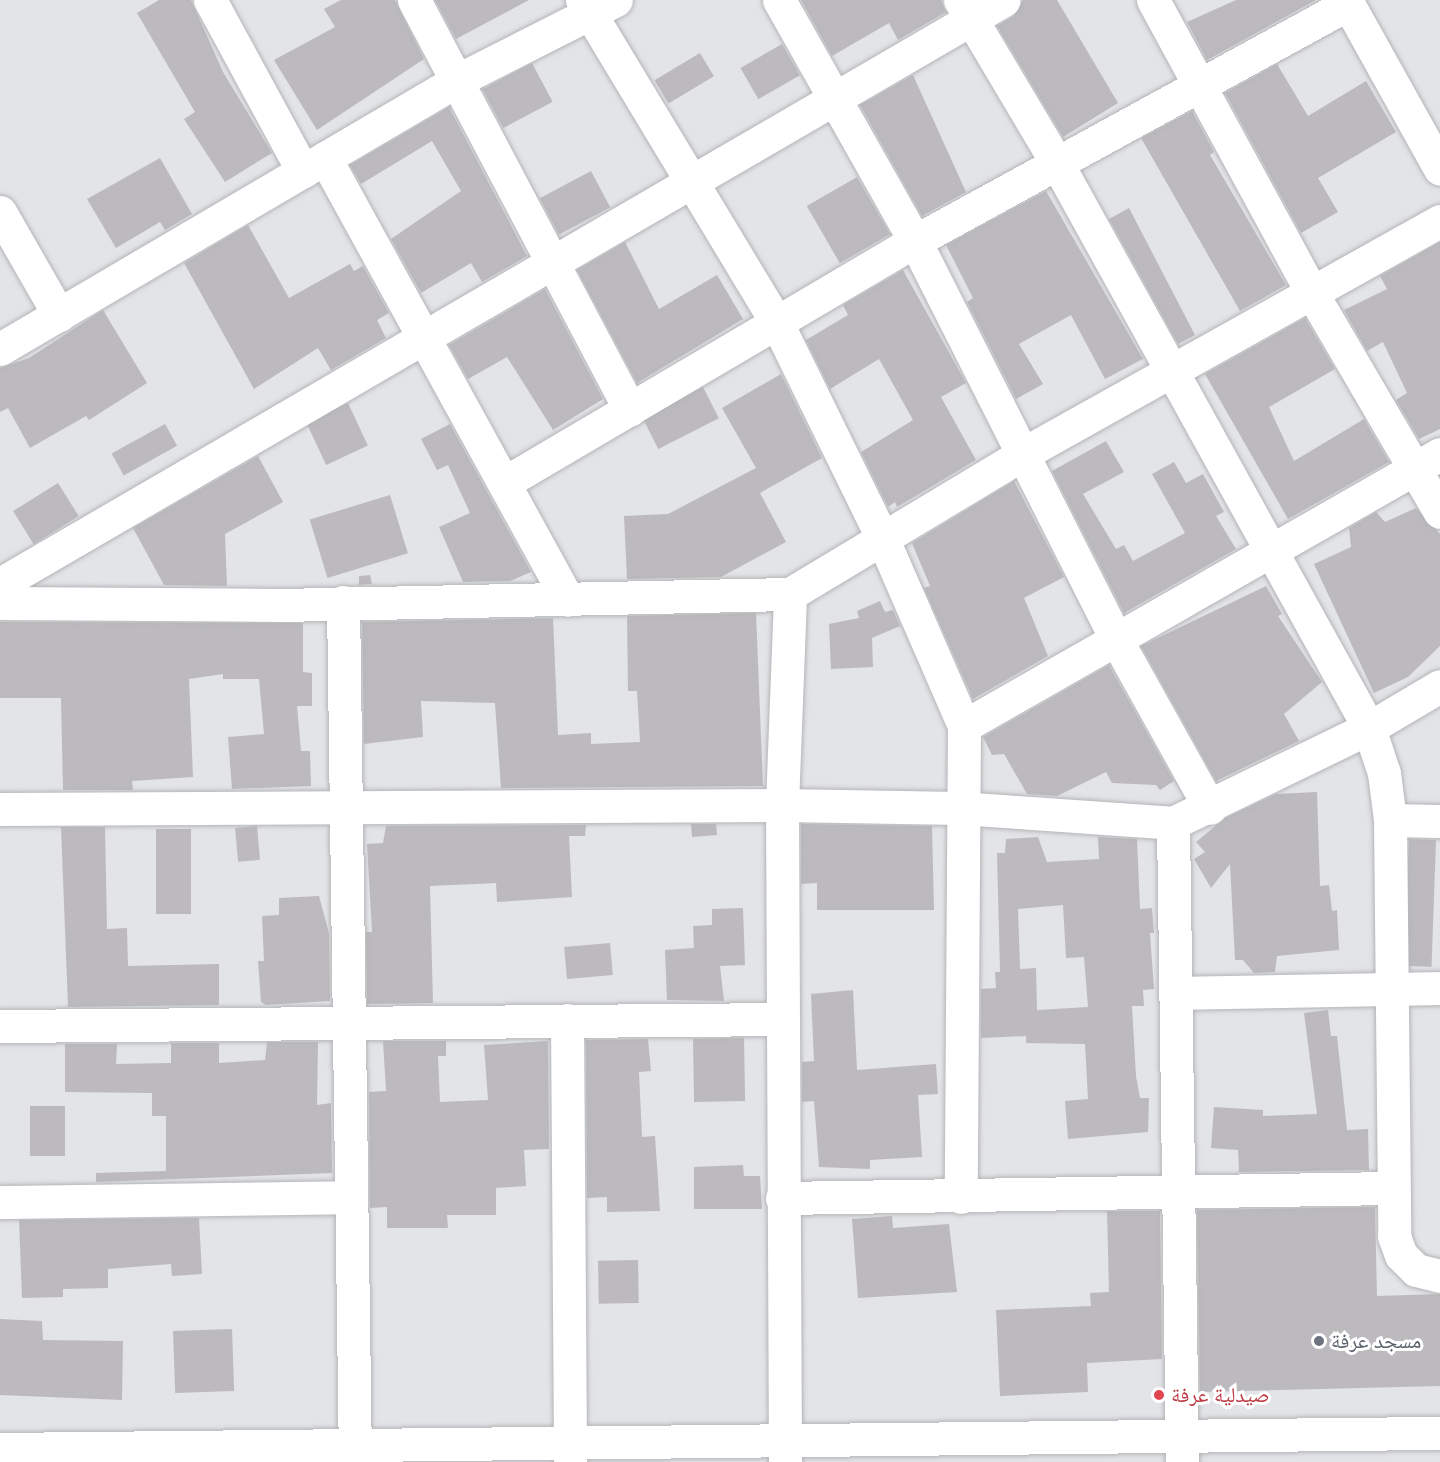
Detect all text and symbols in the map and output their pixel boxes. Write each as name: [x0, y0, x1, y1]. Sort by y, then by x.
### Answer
place label: مسجد عرفة: [1331, 1328, 1421, 1354]
marker: مسجد عرفة: [1312, 1334, 1326, 1348]
place label: صيدلية عرفة: [1171, 1382, 1270, 1408]
marker: صيدلية عرفة: [1152, 1388, 1166, 1402]

